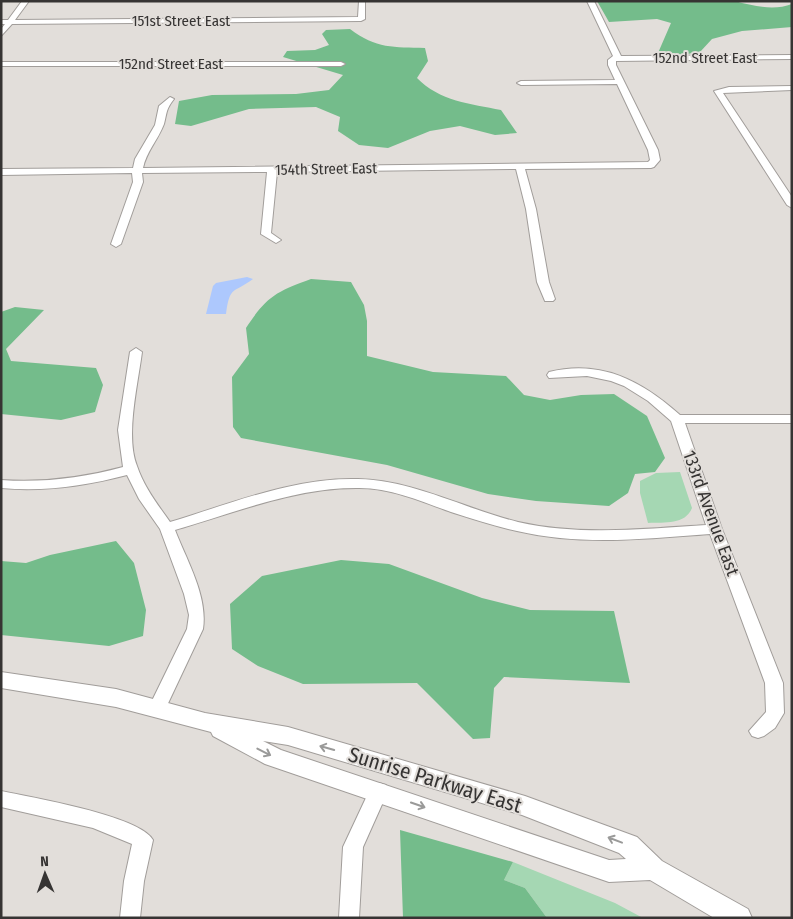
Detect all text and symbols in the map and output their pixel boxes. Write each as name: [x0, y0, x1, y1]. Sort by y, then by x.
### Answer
street label: 151st Street East: [132, 12, 230, 30]
street label: 152nd Street East: [653, 49, 757, 67]
street label: 152nd Street East: [119, 55, 223, 73]
street label: 154th Street East: [275, 159, 377, 179]
street label: 133rd Avenue East: [678, 447, 744, 579]
street label: Sunrise Parkway East: [345, 741, 525, 819]
one-way arrow: [319, 742, 335, 752]
one-way arrow: [256, 748, 271, 757]
one-way arrow: [409, 800, 425, 810]
one-way arrow: [608, 835, 623, 845]
north arrow: [20, 849, 70, 899]
text: N: [40, 853, 49, 870]

